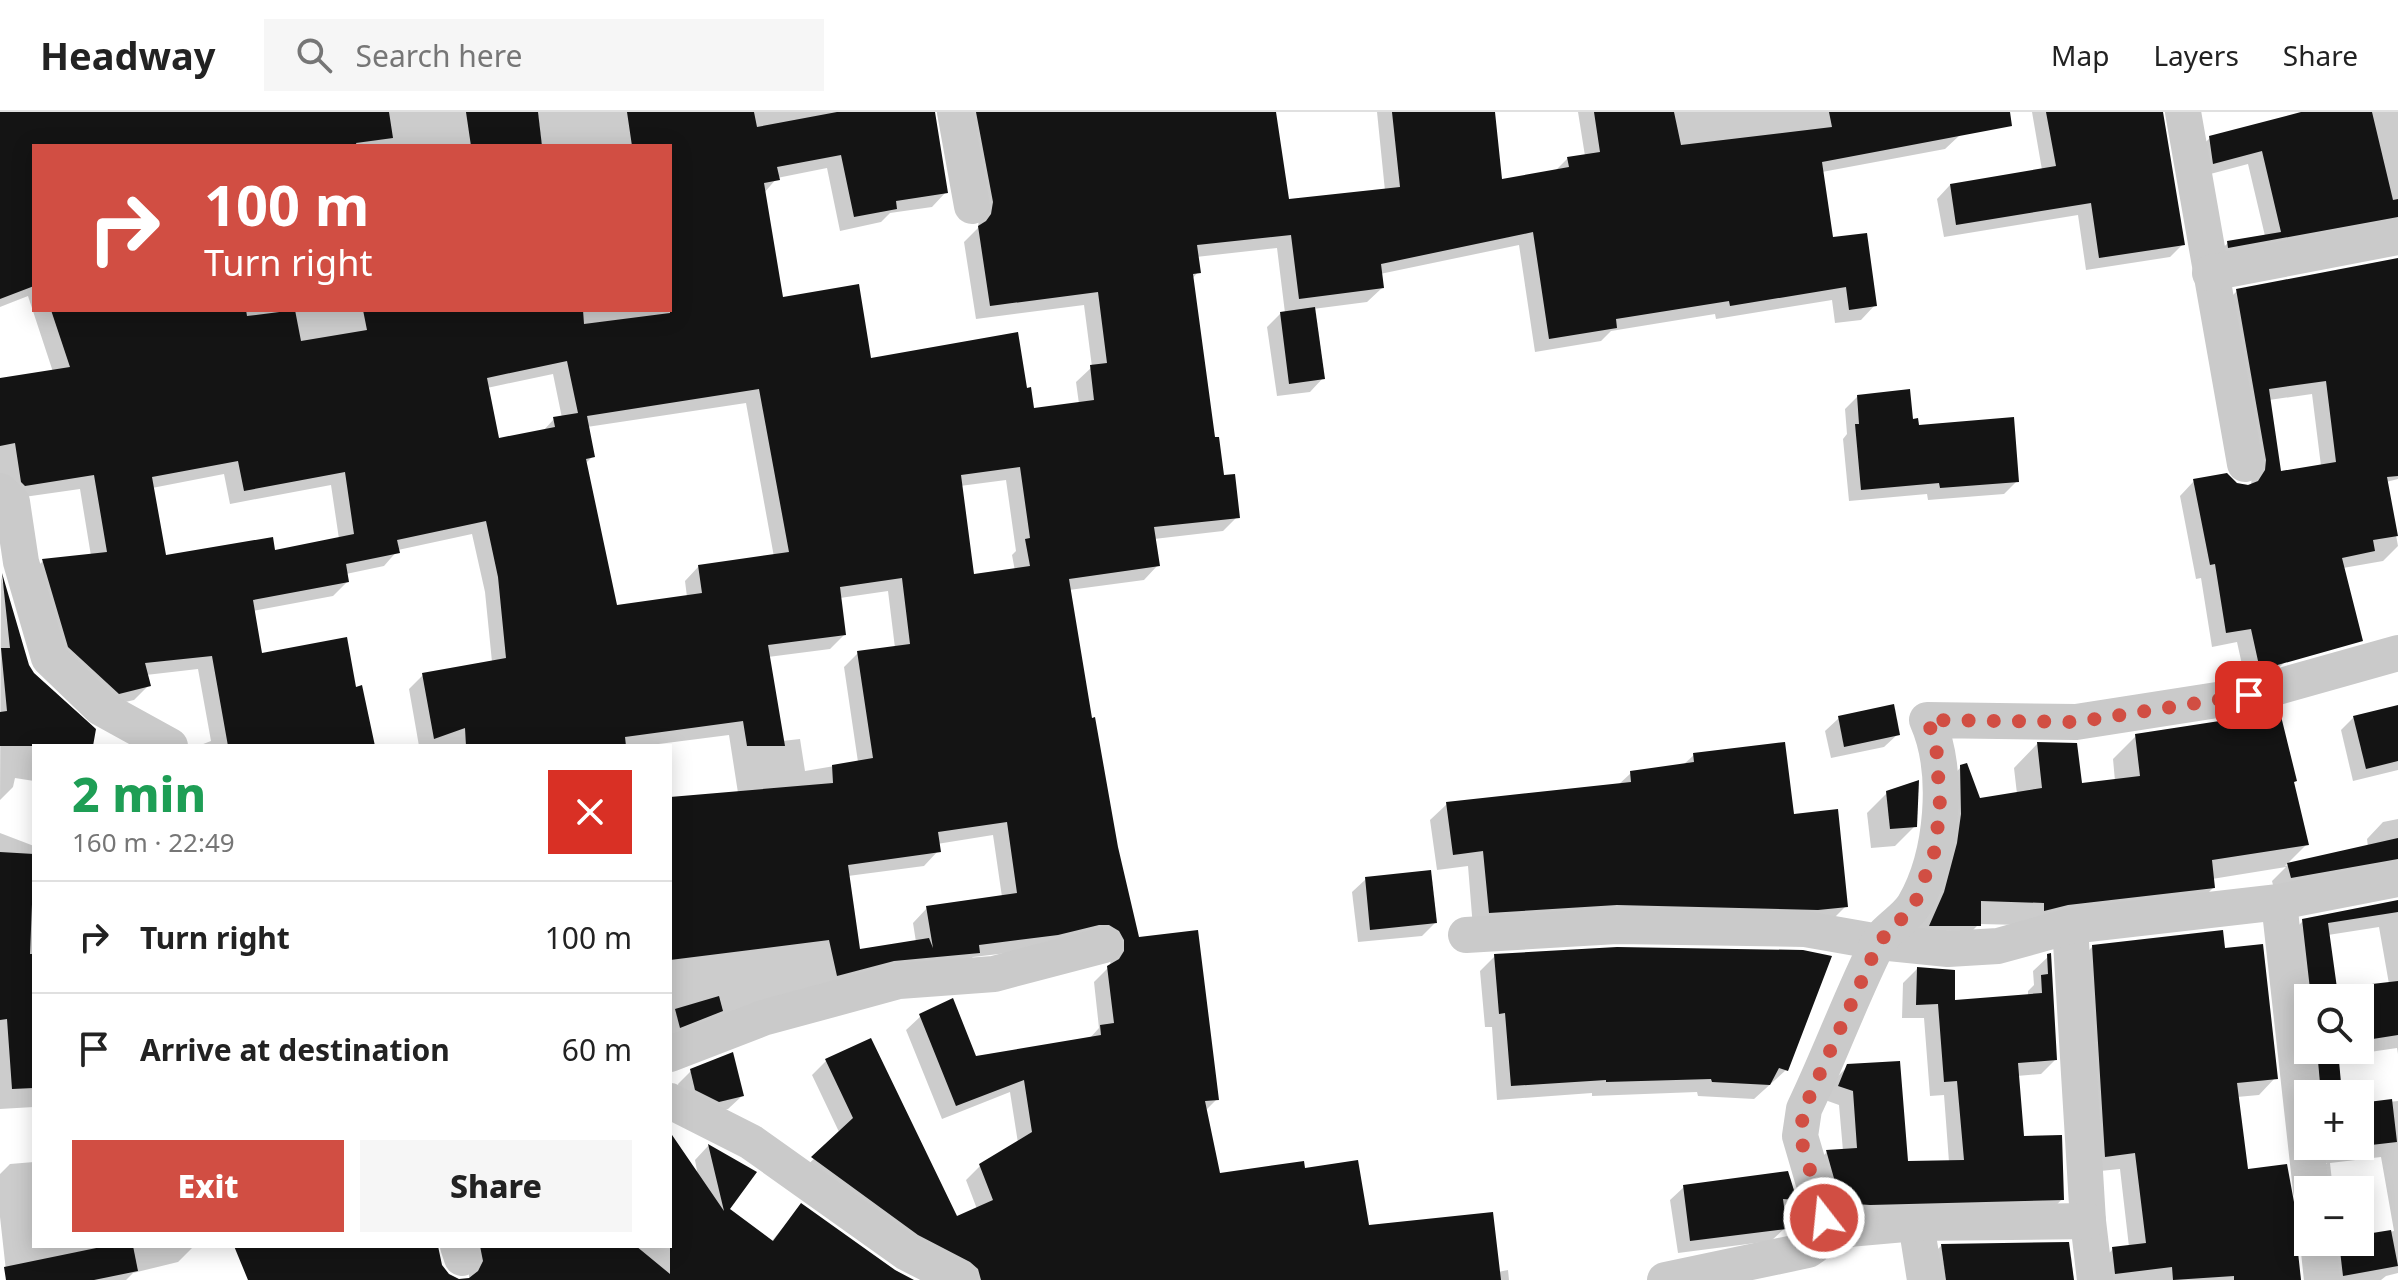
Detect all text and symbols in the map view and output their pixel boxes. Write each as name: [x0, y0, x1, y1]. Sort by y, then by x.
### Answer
search box: [264, 19, 824, 91]
text: Headway: [40, 29, 216, 81]
icon: search: [292, 33, 336, 77]
text: Search here: [356, 35, 522, 76]
text: Map: [2051, 36, 2109, 74]
text: Layers: [2153, 36, 2239, 74]
text: Share: [2283, 36, 2358, 74]
text: 100 m: [204, 166, 369, 242]
icon: right: [72, 176, 176, 280]
text: Turn right: [204, 238, 372, 287]
pin: [2215, 661, 2283, 729]
icon: arrive: [2227, 673, 2271, 717]
text: 2 min: [72, 761, 206, 826]
button: close: [548, 770, 632, 854]
text: 160 m · 22:49: [72, 824, 235, 860]
icon: right: [72, 915, 116, 959]
text: Turn right: [140, 917, 290, 958]
text: 100 m: [545, 917, 632, 958]
map controls: [2294, 984, 2374, 1256]
button: search: [2294, 984, 2374, 1064]
icon: arrive: [72, 1027, 116, 1071]
text: Arrive at destination: [140, 1029, 450, 1070]
text: 60 m: [562, 1029, 632, 1070]
button: +: [2294, 1080, 2374, 1160]
button: Exit: [72, 1140, 344, 1232]
button: Share: [360, 1140, 632, 1232]
position arrow: [1782, 1176, 1866, 1260]
button: −: [2294, 1176, 2374, 1256]

